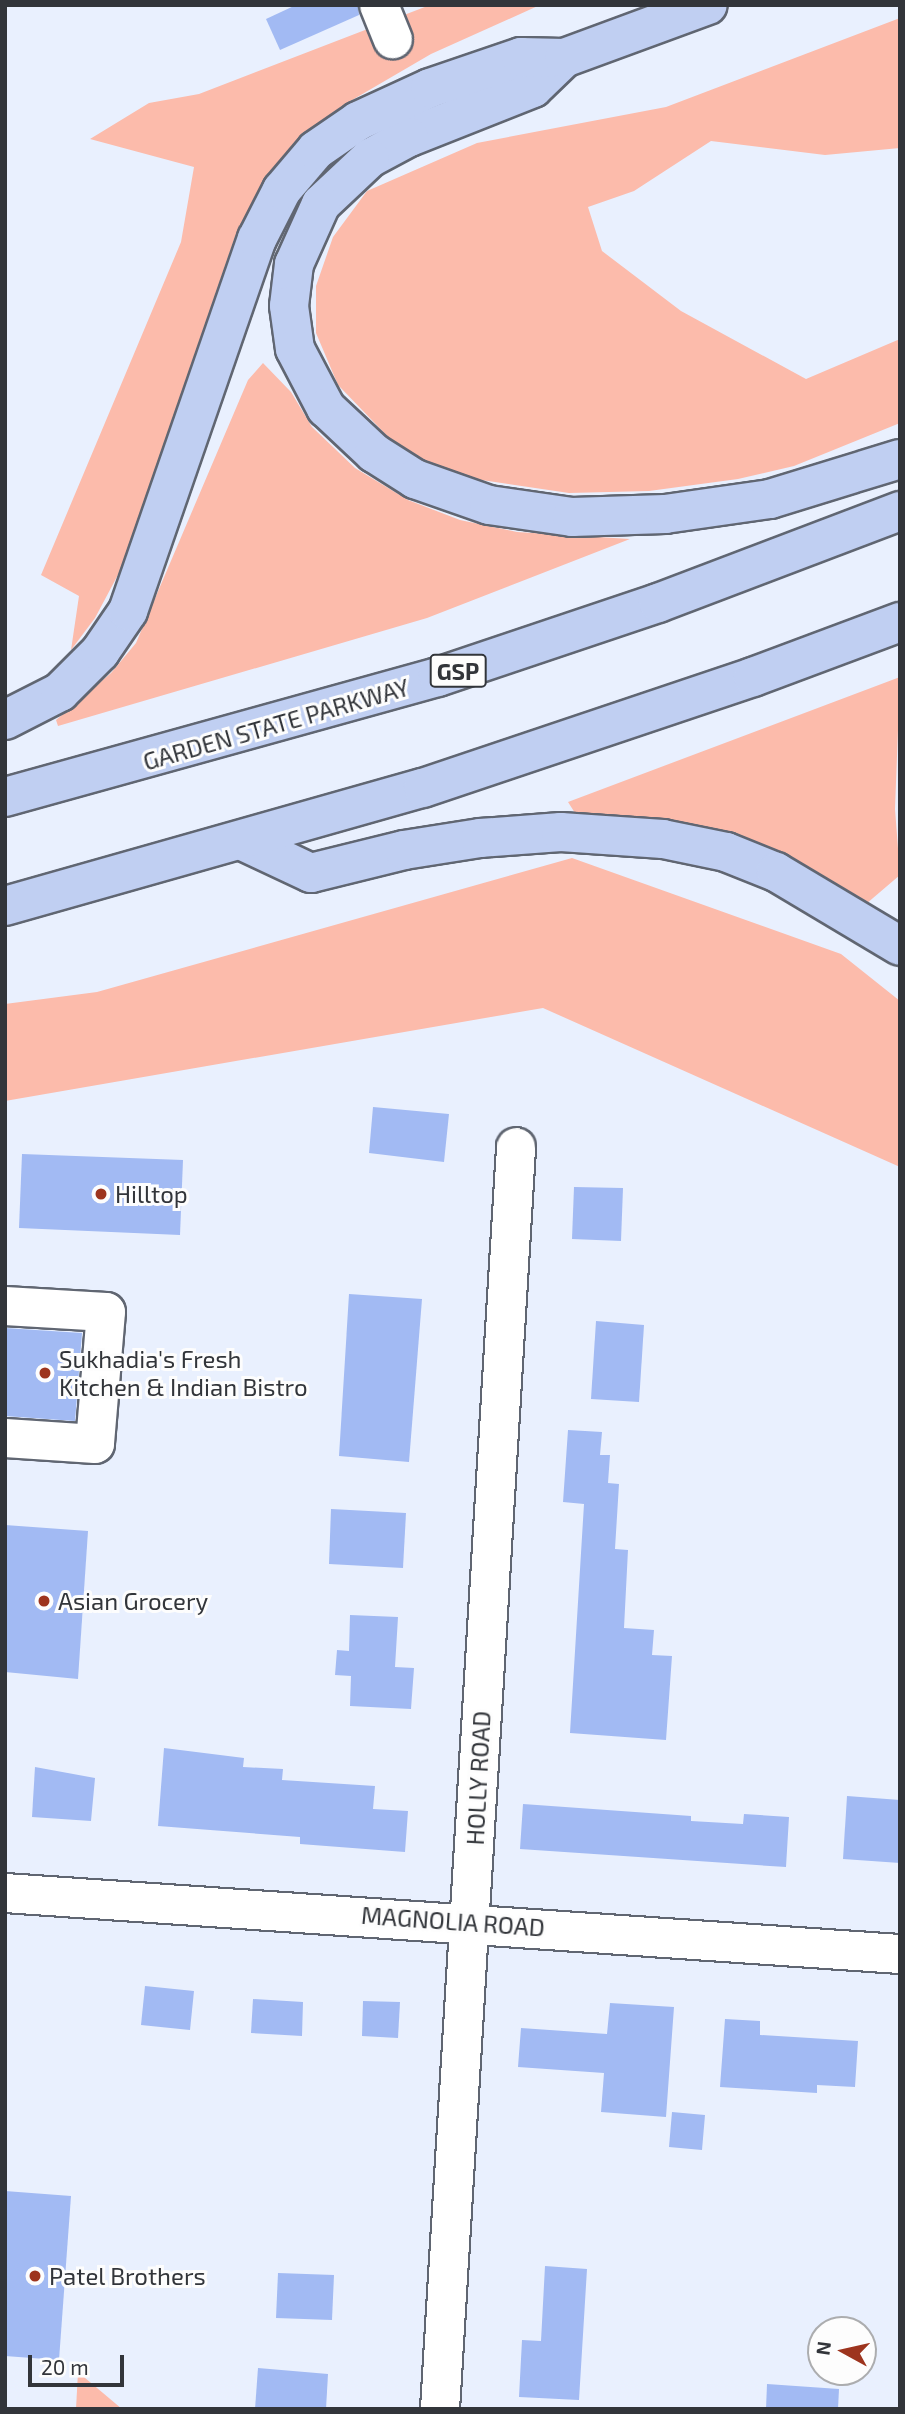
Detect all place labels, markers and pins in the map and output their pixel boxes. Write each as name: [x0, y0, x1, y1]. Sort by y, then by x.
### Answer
place label: Hilltop: [115, 1180, 188, 1208]
marker: Hilltop: [93, 1186, 109, 1202]
place label: Sukhadia's Fresh Kitchen & Indian Bistro: [59, 1345, 308, 1401]
marker: Sukhadia's Fresh Kitchen & Indian Bistro: [37, 1365, 53, 1381]
place label: Asian Grocery: [58, 1587, 208, 1615]
marker: Asian Grocery: [36, 1593, 52, 1609]
place label: Patel Brothers: [49, 2262, 206, 2290]
marker: Patel Brothers: [27, 2268, 43, 2284]

